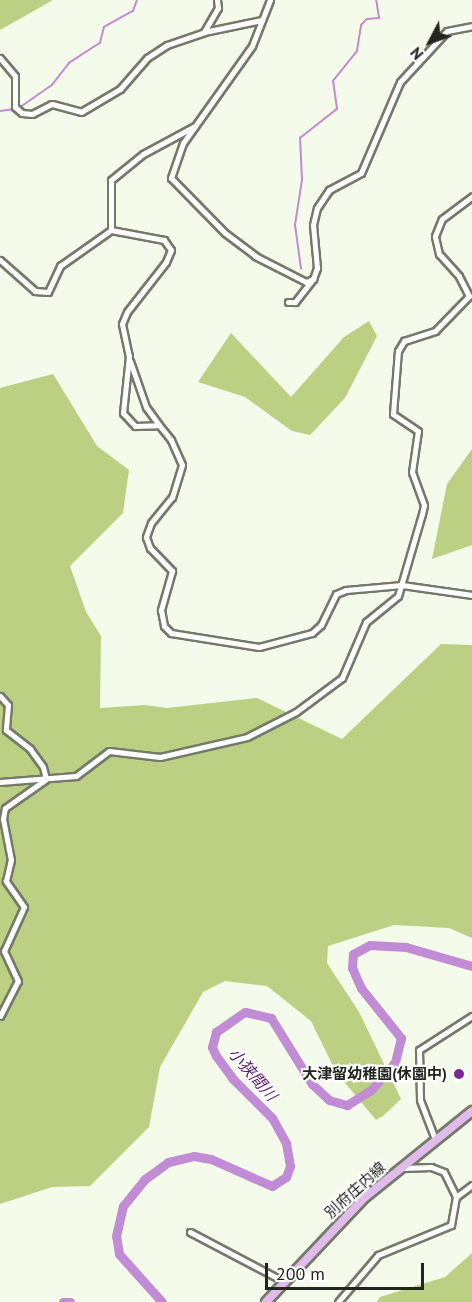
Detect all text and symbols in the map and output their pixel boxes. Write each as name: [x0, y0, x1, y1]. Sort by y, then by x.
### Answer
north arrow: [400, 12, 460, 72]
text: N: [405, 43, 427, 64]
water label: 小狭間川: [225, 1044, 281, 1104]
place label: 大津留幼稚園(休園中): [302, 1065, 447, 1083]
marker: 大津留幼稚園(休園中): [452, 1067, 466, 1081]
street label: 別府庄内線: [321, 1158, 389, 1222]
scale bar: [268, 1251, 427, 1289]
text: 200 m: [276, 1262, 325, 1285]

